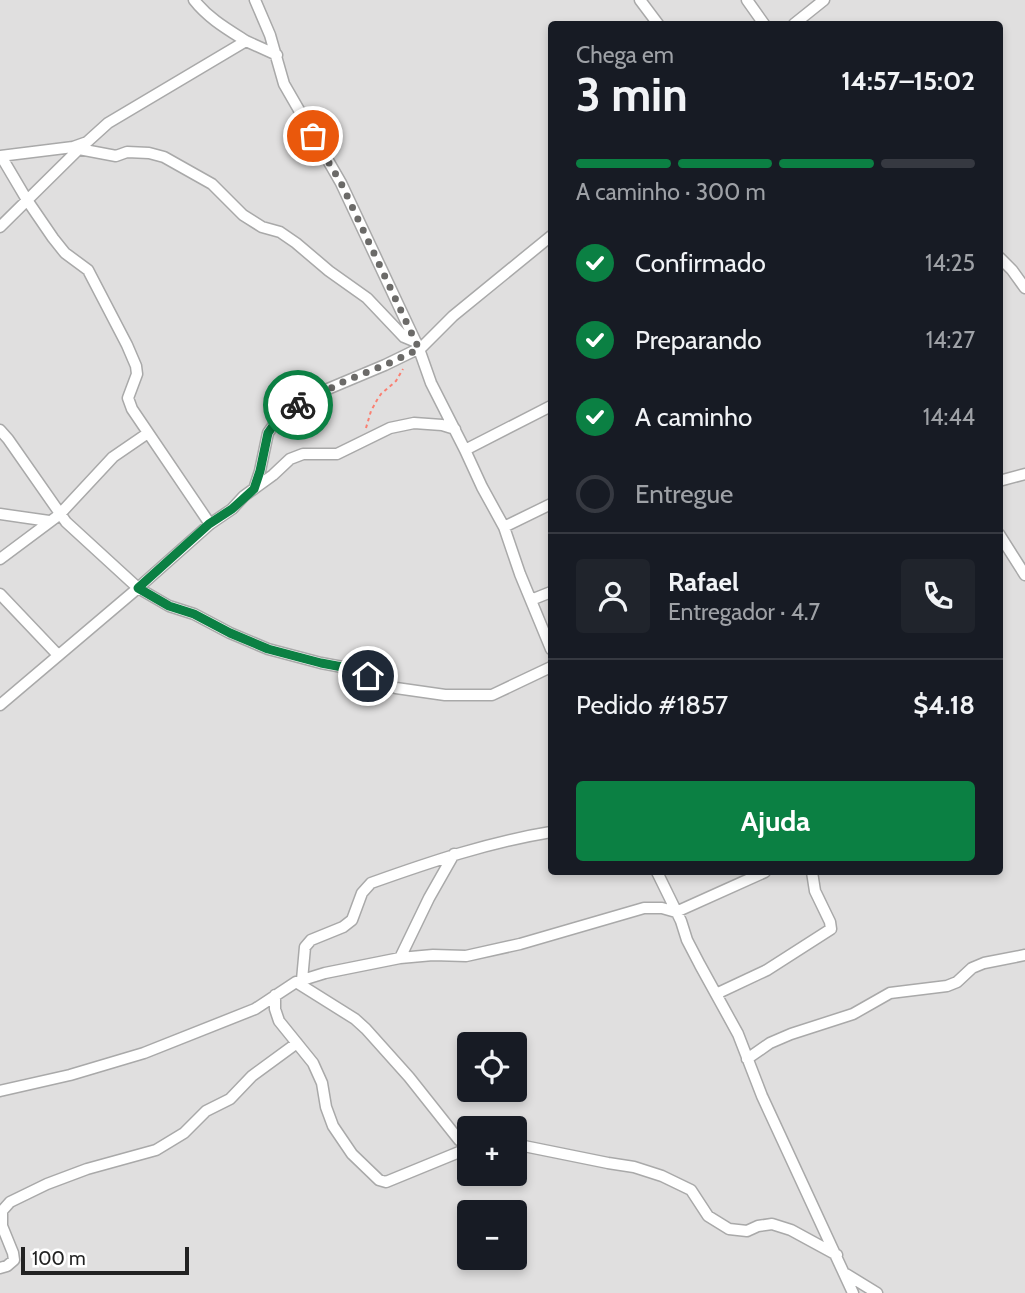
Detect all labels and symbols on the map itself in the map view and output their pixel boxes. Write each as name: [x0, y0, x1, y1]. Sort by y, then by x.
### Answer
pin: [283, 106, 343, 166]
courier: [263, 370, 333, 440]
pin: [338, 646, 398, 706]
scale bar: [21, 1244, 189, 1276]

